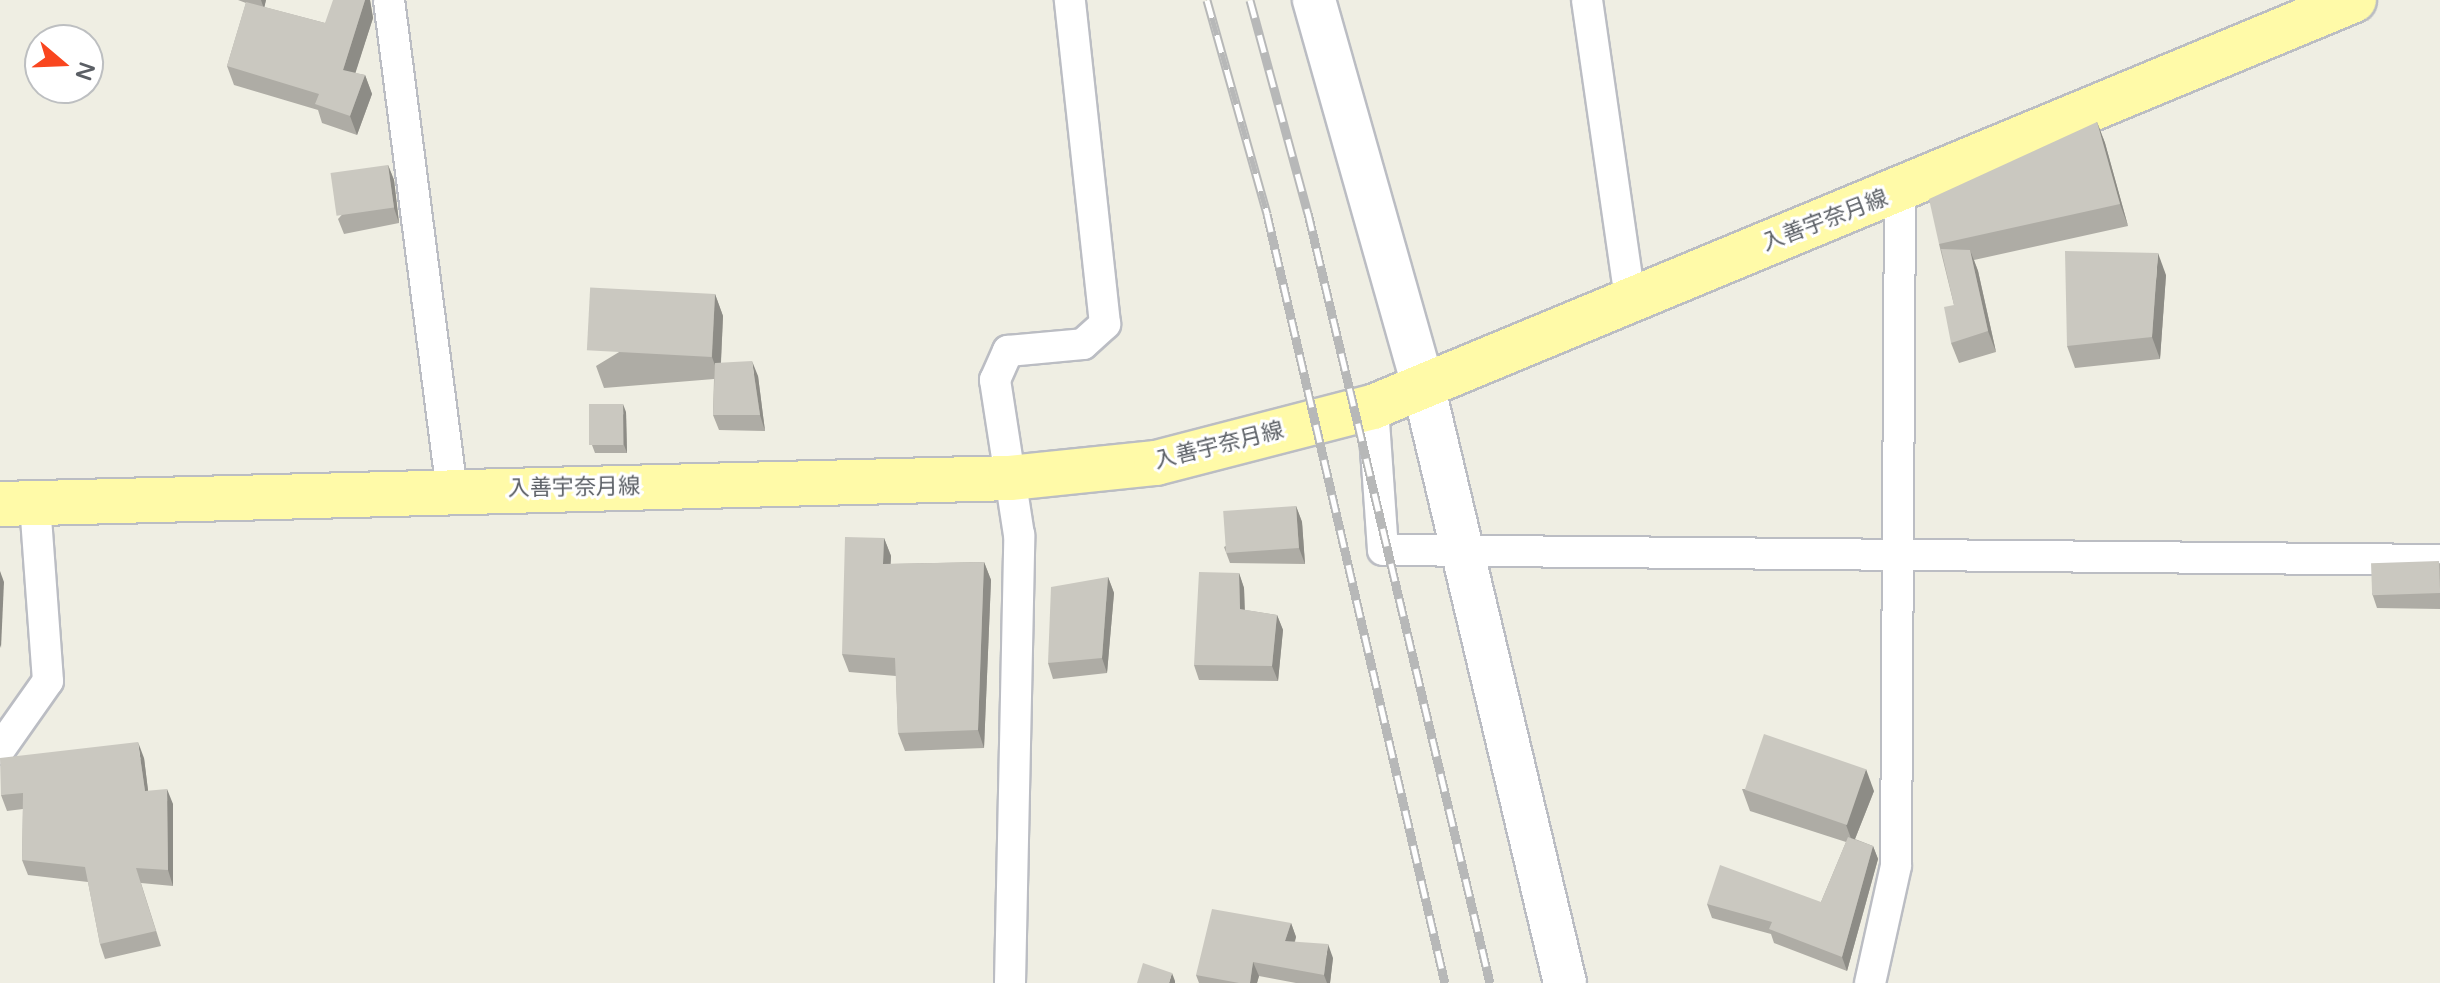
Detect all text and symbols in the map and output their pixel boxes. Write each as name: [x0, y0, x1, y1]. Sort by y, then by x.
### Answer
north arrow: [24, 24, 104, 104]
text: N: [70, 59, 100, 84]
street label: 入善宇奈月線: [1759, 185, 1891, 257]
street label: 入善宇奈月線: [1152, 417, 1286, 475]
street label: 入善宇奈月線: [508, 474, 640, 502]

